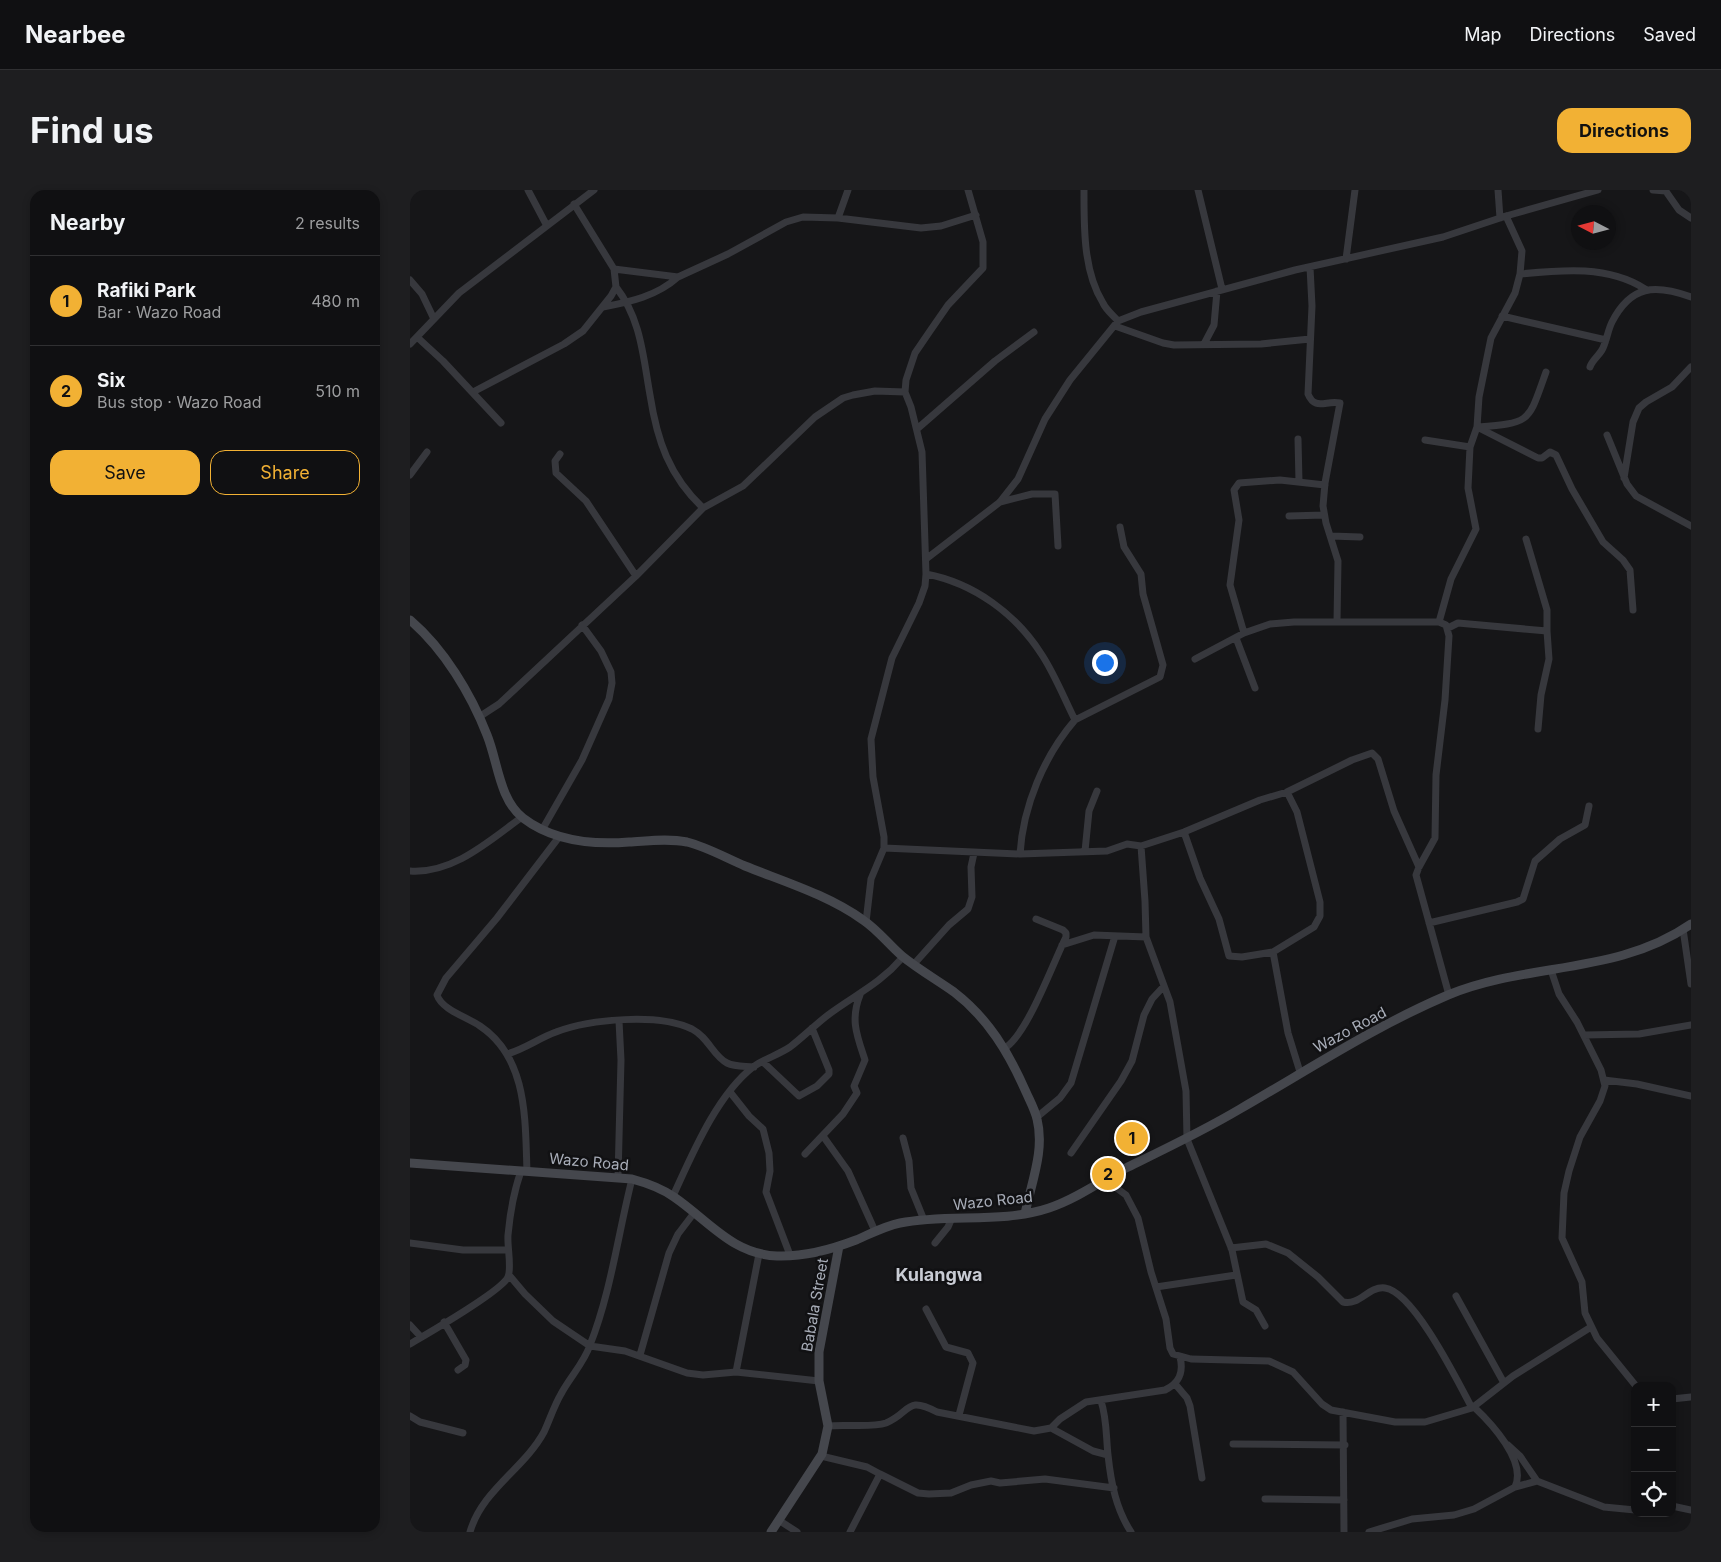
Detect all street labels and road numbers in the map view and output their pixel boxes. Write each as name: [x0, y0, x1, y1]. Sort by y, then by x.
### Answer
street label: Wazo Road: [1310, 1002, 1390, 1057]
street label: Wazo Road: [548, 1149, 630, 1174]
street label: Wazo Road: [952, 1187, 1034, 1214]
street label: Babala Street: [797, 1257, 832, 1353]

